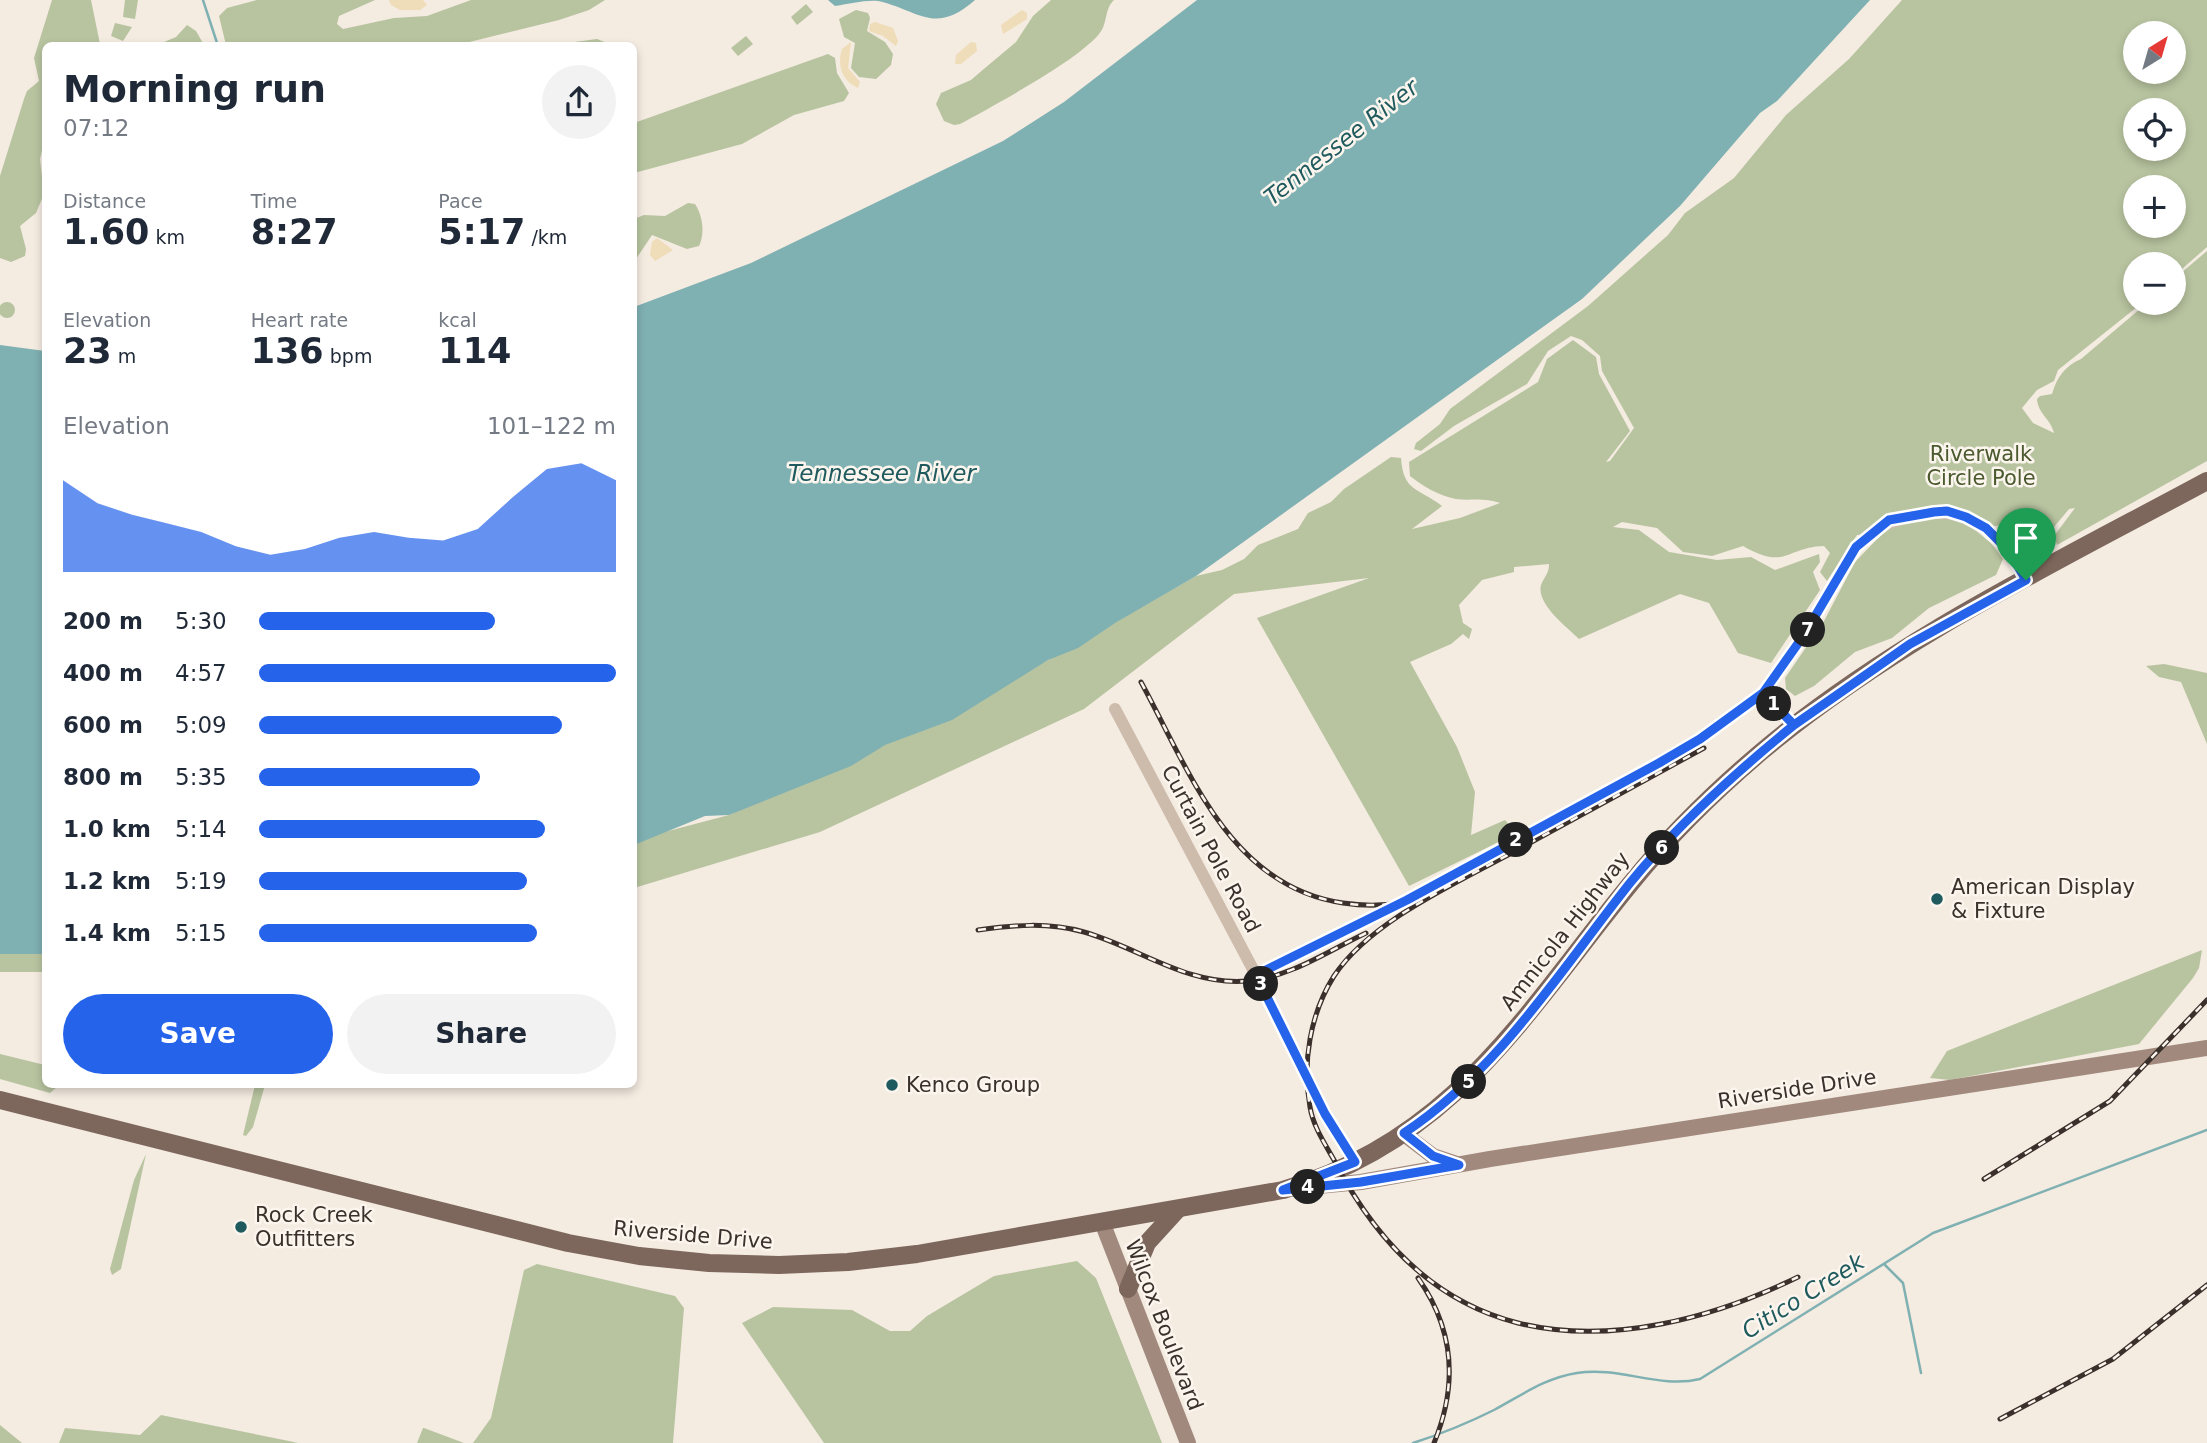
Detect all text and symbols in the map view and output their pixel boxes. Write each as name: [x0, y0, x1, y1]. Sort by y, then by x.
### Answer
north arrow: [2123, 21, 2186, 84]
map controls: [2123, 21, 2186, 315]
button: share: [542, 65, 616, 139]
text: Morning run: [63, 67, 326, 111]
water label: Tennessee River: [1259, 73, 1424, 210]
button: locate: [2123, 98, 2186, 161]
text: 07:12: [63, 115, 129, 141]
button: +: [2123, 175, 2186, 238]
text: Distance: [63, 190, 146, 212]
text: Time: [251, 190, 297, 212]
text: Pace: [438, 190, 483, 212]
text: 1.60: [63, 212, 149, 252]
text: 8:27: [251, 212, 338, 252]
text: 5:17: [438, 212, 525, 252]
text: km: [149, 226, 185, 248]
text: /km: [525, 226, 567, 248]
button: −: [2123, 252, 2186, 315]
text: Elevation: [63, 309, 151, 331]
text: Heart rate: [251, 309, 348, 331]
text: kcal: [438, 309, 477, 331]
text: 23: [63, 331, 112, 371]
text: 136: [251, 331, 324, 371]
text: 114: [438, 331, 511, 371]
text: m: [112, 345, 136, 367]
text: bpm: [324, 345, 372, 367]
text: Elevation: [63, 413, 170, 439]
text: 101–122 m: [487, 413, 616, 439]
park label: Riverwalk Circle Pole: [1926, 442, 2036, 490]
water label: Tennessee River: [788, 460, 977, 486]
pin: [1996, 508, 2056, 580]
icon: arrive: [2007, 519, 2045, 557]
text: 200 m: [63, 608, 143, 634]
text: 5:30: [175, 608, 227, 634]
pin: 7: [1790, 612, 1826, 648]
text: 7: [1801, 618, 1814, 640]
text: 400 m: [63, 660, 143, 686]
text: 4:57: [175, 660, 227, 686]
pin: 1: [1756, 686, 1792, 722]
text: 1: [1767, 692, 1780, 714]
text: 600 m: [63, 712, 143, 738]
text: 5:09: [175, 712, 227, 738]
street label: Curtain Pole Road: [1157, 761, 1265, 937]
text: 800 m: [63, 764, 143, 790]
text: 5:35: [175, 764, 227, 790]
text: 1.0 km: [63, 816, 151, 842]
text: 5:14: [175, 816, 227, 842]
pin: 2: [1498, 822, 1534, 858]
text: 2: [1509, 828, 1522, 850]
pin: 6: [1644, 830, 1680, 866]
text: 6: [1655, 836, 1668, 858]
street label: Amnicola Highway: [1496, 847, 1634, 1015]
text: 1.2 km: [63, 868, 151, 894]
text: 5:19: [175, 868, 227, 894]
place label: American Display & Fixture: [1951, 875, 2135, 923]
marker: American Display & Fixture: [1929, 891, 1945, 907]
text: 1.4 km: [63, 920, 151, 946]
text: 5:15: [175, 920, 227, 946]
pin: 3: [1244, 967, 1278, 1002]
text: 3: [1254, 972, 1267, 994]
button: Save: [63, 994, 333, 1074]
button: Share: [347, 994, 616, 1074]
pin: 5: [1452, 1064, 1486, 1100]
street label: Riverside Drive: [1716, 1065, 1878, 1113]
text: 5: [1462, 1070, 1475, 1092]
place label: Kenco Group: [906, 1073, 1040, 1097]
marker: Kenco Group: [884, 1077, 900, 1093]
pin: 4: [1290, 1170, 1326, 1204]
text: 4: [1301, 1175, 1314, 1197]
place label: Rock Creek Outfitters: [255, 1203, 374, 1251]
street label: Riverside Drive: [612, 1216, 774, 1254]
marker: Rock Creek Outfitters: [233, 1219, 249, 1235]
street label: Wilcox Boulevard: [1120, 1236, 1208, 1414]
water label: Citico Creek: [1737, 1247, 1870, 1344]

